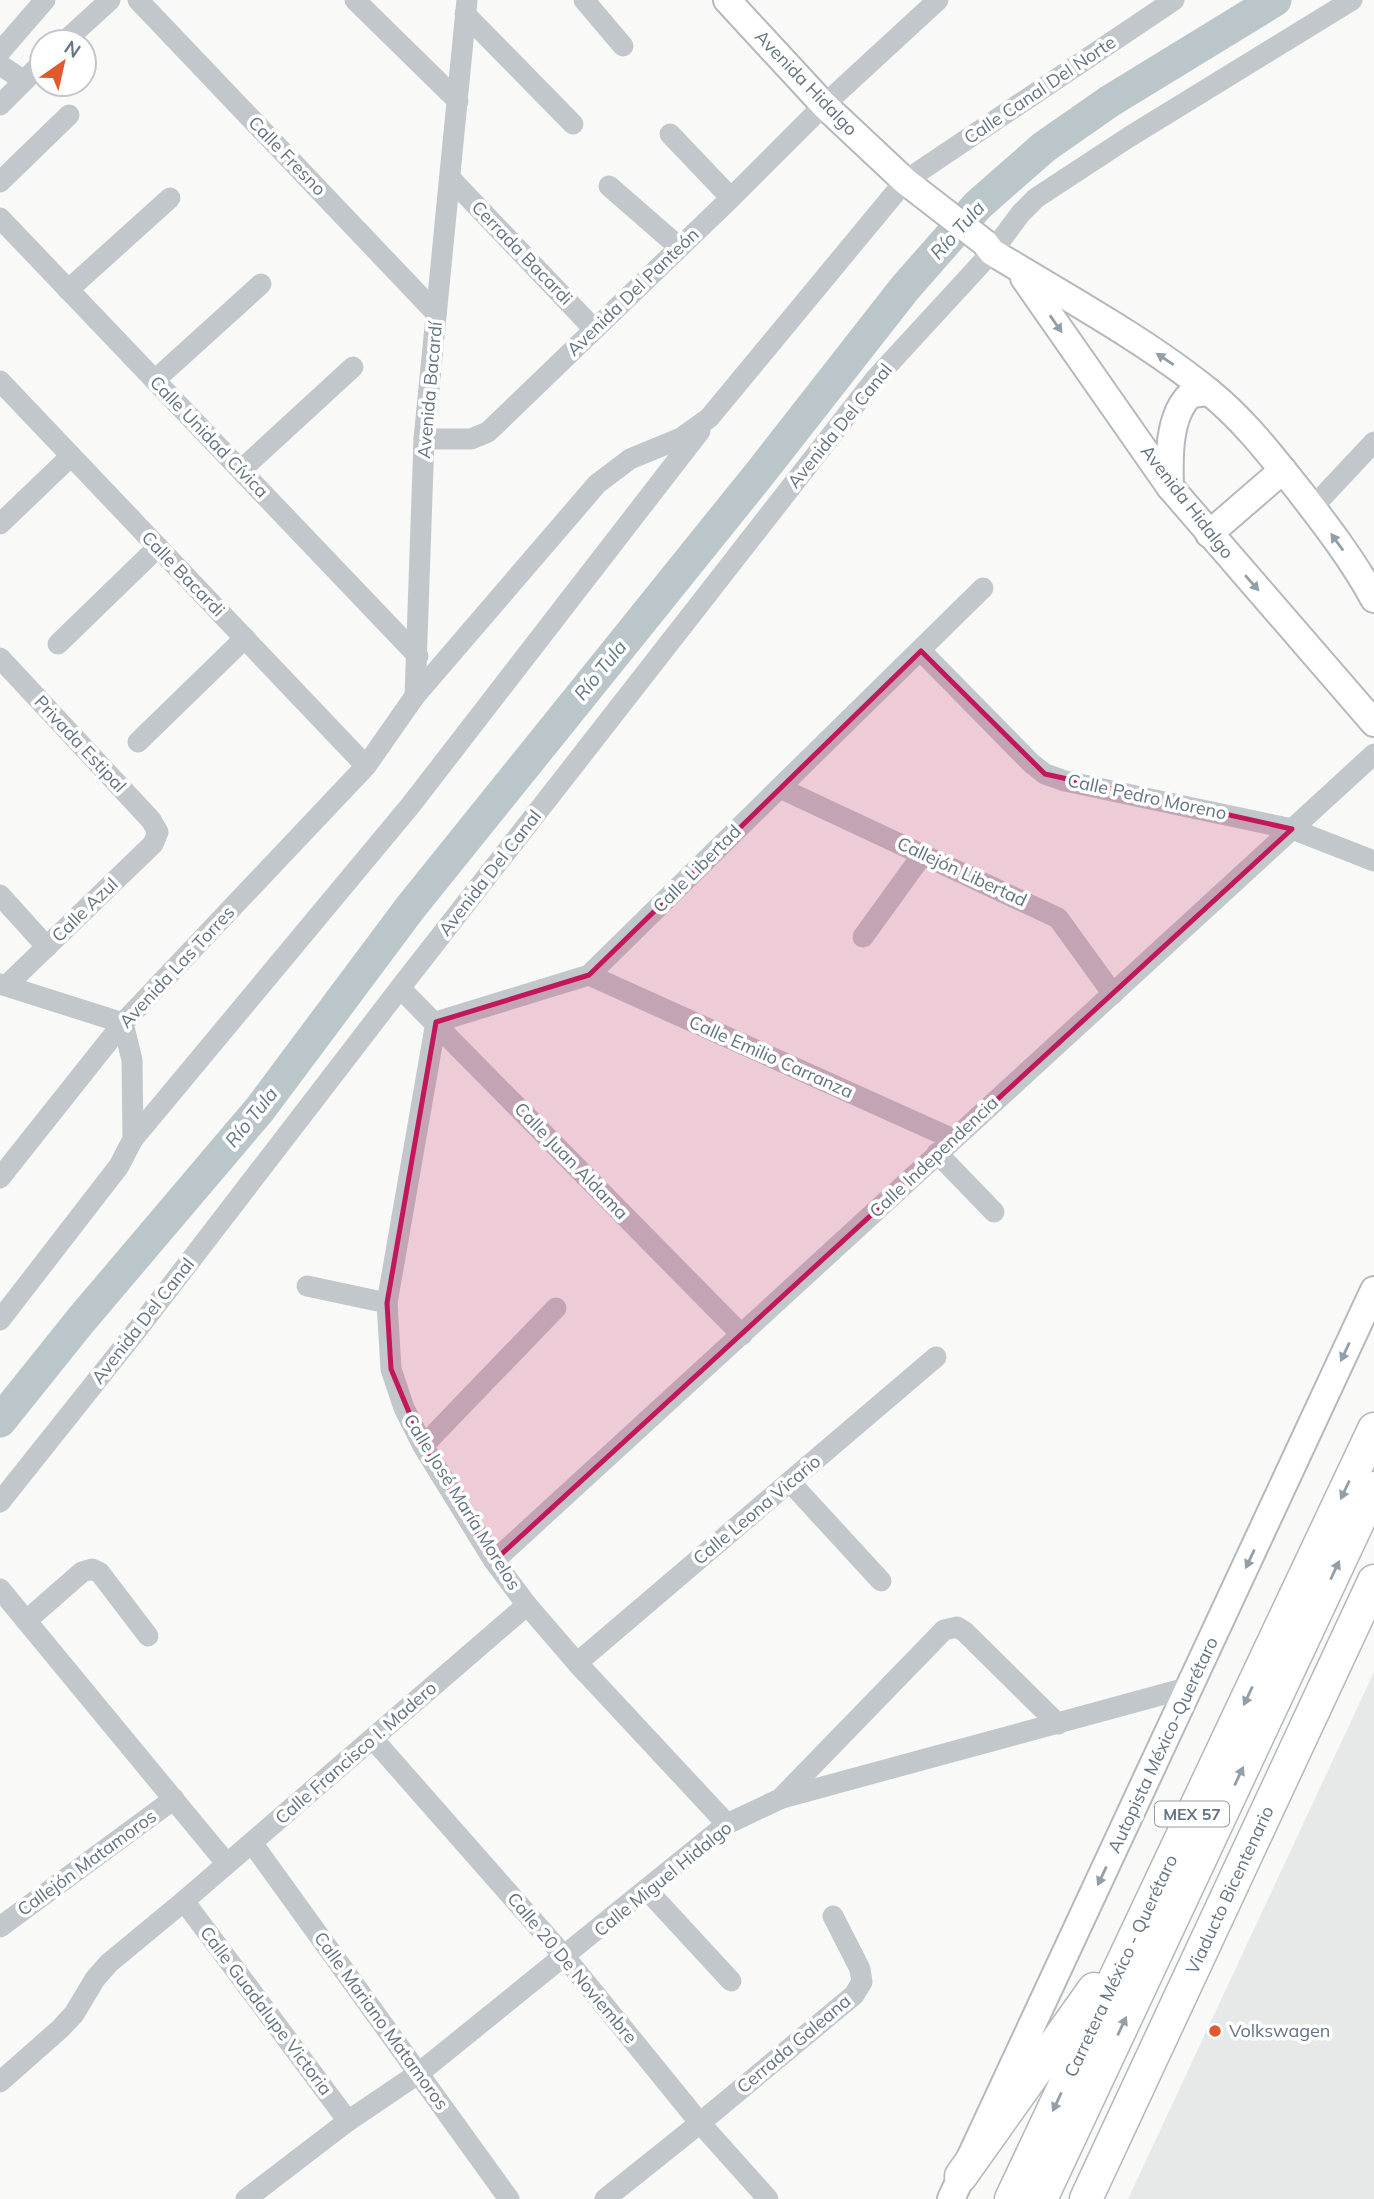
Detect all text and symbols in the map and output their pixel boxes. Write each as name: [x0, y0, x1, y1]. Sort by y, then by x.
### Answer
street label: Avenida Hidalgo: [750, 25, 863, 140]
north arrow: [28, 28, 98, 98]
street label: Calle Canal Del Norte: [960, 30, 1120, 149]
text: N: [60, 35, 85, 63]
street label: Calle Fresno: [244, 111, 331, 200]
street label: Cerrada Bacardi: [467, 196, 578, 309]
water label: Río Tula: [925, 196, 989, 264]
street label: Avenida Del Panteón: [562, 223, 704, 361]
one-way arrow: [1049, 315, 1063, 333]
street label: Avenida Bacardí: [412, 319, 447, 459]
one-way arrow: [1156, 353, 1175, 366]
street label: Avenida Del Canal: [782, 359, 897, 493]
street label: Calle Unidad Cívica: [145, 371, 274, 503]
street label: Avenida Hidalgo: [1136, 440, 1239, 563]
street label: Calle Bacardi: [137, 526, 230, 621]
one-way arrow: [1330, 533, 1344, 551]
one-way arrow: [1244, 574, 1260, 592]
water label: Río Tula: [569, 635, 631, 705]
street label: Privada Estipal: [29, 690, 131, 797]
street label: Calle Pedro Moreno: [1066, 768, 1229, 825]
street label: Avenida Del Canal: [433, 805, 546, 940]
street label: Calle Libertad: [648, 820, 746, 918]
street label: Callejón Libertad: [894, 831, 1031, 912]
street label: Calle Azul: [47, 873, 123, 947]
street label: Avenida Las Torres: [114, 901, 239, 1033]
street label: Calle Emilio Carranza: [686, 1010, 857, 1103]
water label: Río Tula: [220, 1082, 282, 1152]
street label: Calle Independencia: [864, 1091, 1003, 1222]
street label: Calle Juan Aldama: [510, 1097, 633, 1224]
street label: Avenida Del Canal: [86, 1253, 199, 1388]
one-way arrow: [1339, 1342, 1351, 1362]
street label: Calle José María Morelos: [399, 1409, 526, 1594]
street label: Calle Leona Vicario: [688, 1450, 825, 1570]
one-way arrow: [1339, 1480, 1351, 1500]
one-way arrow: [1244, 1548, 1255, 1569]
one-way arrow: [1330, 1560, 1341, 1580]
street label: Autopista México-Querétaro: [1102, 1633, 1223, 1857]
street label: Calle Francisco I. Madero: [270, 1676, 441, 1829]
one-way arrow: [1242, 1686, 1253, 1706]
one-way arrow: [1233, 1766, 1245, 1786]
road number: MEX 57: [1155, 1802, 1229, 1826]
street label: Viaducto Bicentenario: [1180, 1802, 1279, 1978]
street label: Callejón Matamoros: [13, 1804, 161, 1921]
street label: Calle Miguel Hidalgo: [589, 1816, 736, 1941]
street label: Carretera México - Querétaro: [1059, 1851, 1182, 2081]
one-way arrow: [1096, 1866, 1108, 1886]
street label: Calle 20 De Noviembre: [502, 1887, 642, 2048]
street label: Calle Guadalupe Victoria: [195, 1922, 337, 2100]
street label: Calle Mariano Matamoros: [309, 1927, 454, 2114]
street label: Cerrada Galeana: [732, 1989, 855, 2098]
one-way arrow: [1116, 2016, 1127, 2036]
place label: Volkswagen: [1229, 2019, 1330, 2042]
marker: Volkswagen: [1207, 2023, 1223, 2039]
one-way arrow: [1051, 2091, 1062, 2112]

